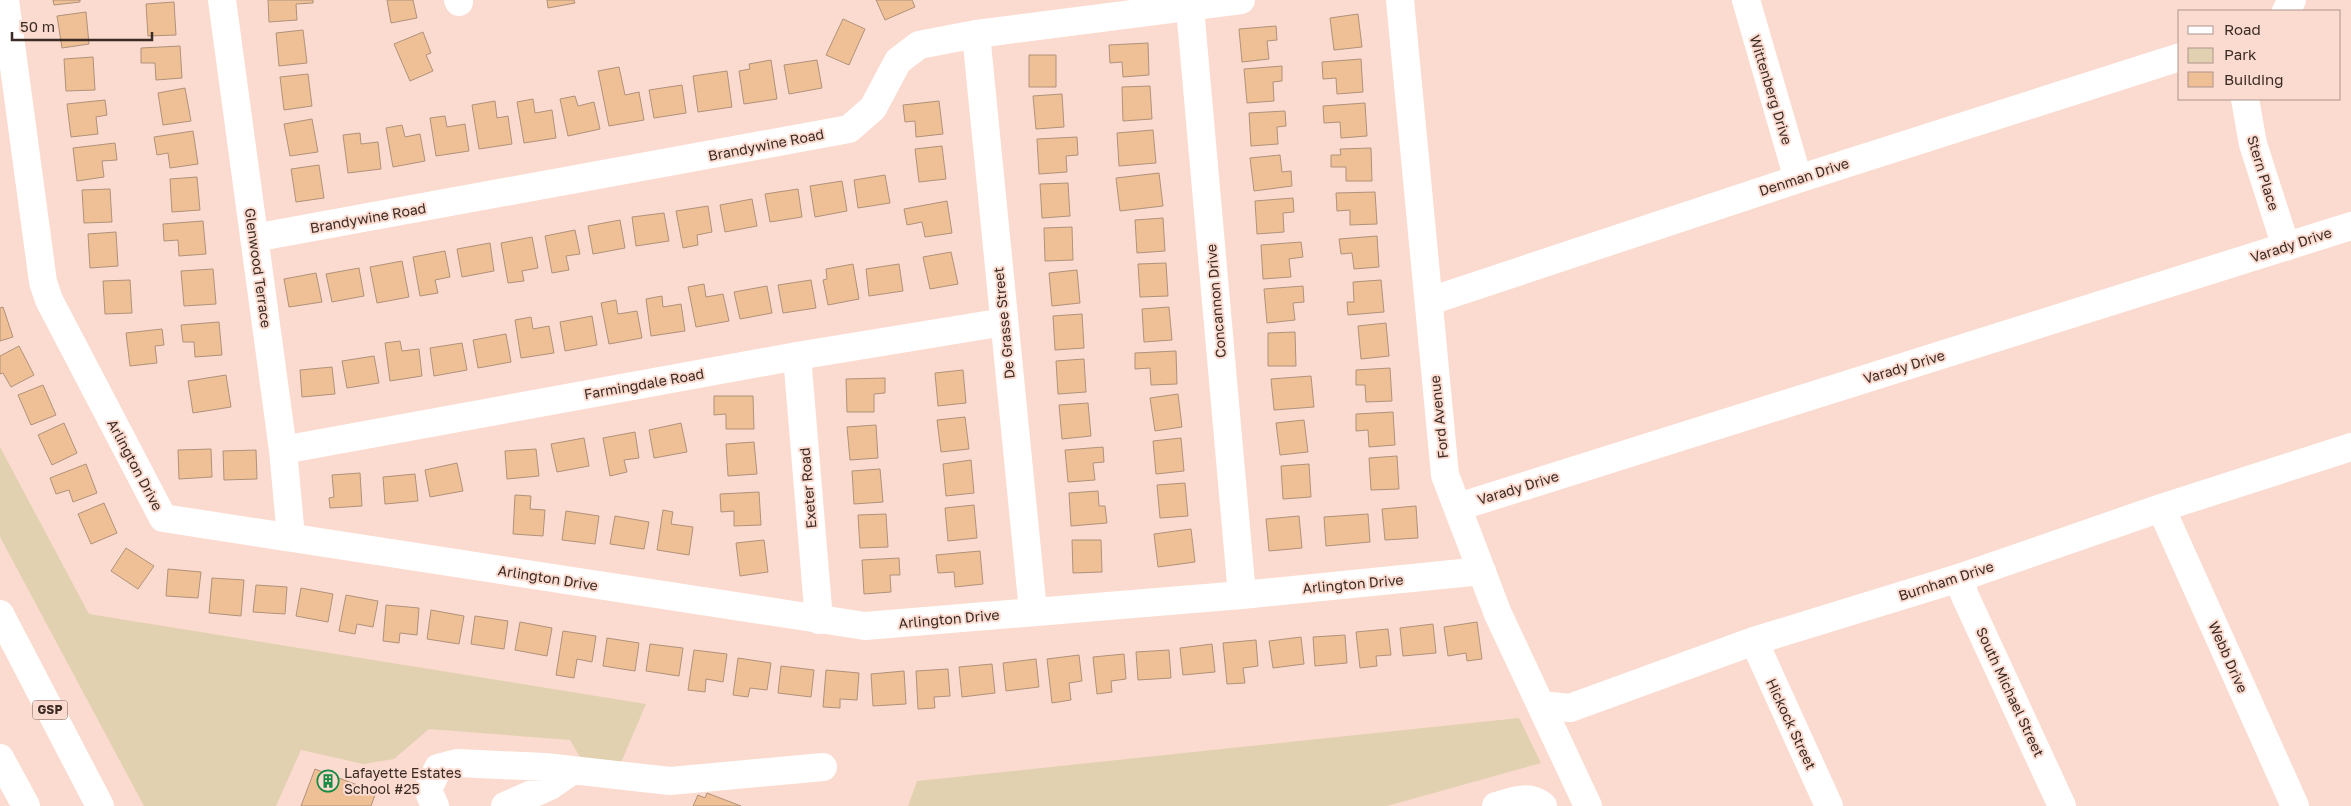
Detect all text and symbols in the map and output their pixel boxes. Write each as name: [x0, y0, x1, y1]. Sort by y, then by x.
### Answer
scale bar: [12, 10, 152, 42]
legend: [2178, 10, 2341, 100]
text: 50 m: [20, 17, 55, 35]
text: Road: [2224, 20, 2261, 38]
street label: Wittenberg Drive: [1747, 33, 1796, 147]
text: Park: [2224, 45, 2257, 63]
text: Building: [2224, 70, 2284, 88]
street label: Brandywine Road: [707, 125, 825, 164]
street label: Stern Place: [2244, 133, 2283, 212]
street label: Denman Drive: [1757, 154, 1851, 199]
street label: Brandywine Road: [309, 199, 427, 236]
street label: Glenwood Terrace: [242, 207, 275, 329]
street label: Varady Drive: [2248, 223, 2334, 266]
street label: Concannon Drive: [1202, 243, 1229, 359]
street label: De Grasse Street: [989, 266, 1018, 380]
street label: Varady Drive: [1861, 346, 1947, 387]
street label: Farmingdale Road: [583, 365, 705, 402]
street label: Ford Avenue: [1426, 375, 1451, 459]
street label: Arlington Drive: [104, 416, 167, 513]
street label: Exeter Road: [796, 447, 820, 529]
street label: Varady Drive: [1475, 467, 1561, 508]
street label: Burnham Drive: [1896, 557, 1996, 604]
street label: Arlington Drive: [497, 561, 599, 594]
street label: Arlington Drive: [1302, 571, 1404, 596]
street label: Arlington Drive: [898, 606, 1000, 631]
street label: Webb Drive: [2205, 618, 2252, 695]
street label: South Michael Street: [1973, 624, 2048, 759]
street label: Hickock Street: [1763, 676, 1820, 772]
road number: GSP: [32, 700, 68, 720]
place label: Lafayette Estates School #25: [344, 764, 461, 797]
building icon: Lafayette Estates School #25: [316, 769, 340, 793]

